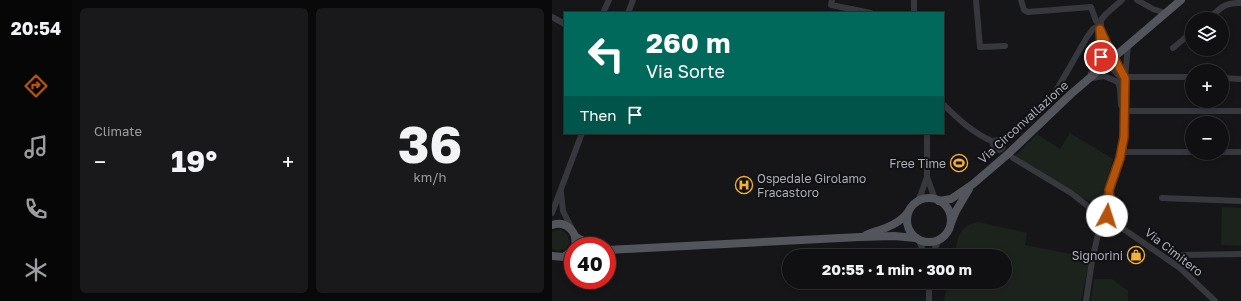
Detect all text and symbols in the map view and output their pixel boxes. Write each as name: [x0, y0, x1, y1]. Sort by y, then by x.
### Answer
map controls: [1185, 12, 1229, 160]
button: layers: [1185, 12, 1229, 56]
text: 20:54: [11, 17, 61, 39]
text: 260 m: [646, 26, 731, 59]
icon: left: [580, 28, 632, 80]
pin: [1084, 40, 1118, 74]
icon: arrive: [1090, 46, 1112, 68]
text: Via Sorte: [646, 60, 725, 82]
button: +: [1185, 64, 1229, 108]
icon: directions: [22, 72, 50, 100]
street label: Via Circonvallazione: [975, 77, 1071, 166]
icon: arrive: [624, 104, 646, 126]
text: Then: [580, 106, 616, 124]
text: 36: [398, 112, 462, 174]
button: −: [1185, 116, 1229, 160]
text: Climate: [94, 123, 142, 139]
icon: music: [22, 133, 50, 161]
text: 19°: [171, 143, 217, 179]
text: −: [94, 148, 106, 175]
text: +: [282, 148, 294, 175]
sports icon: Free Time: [949, 153, 969, 173]
place label: Free Time: [889, 156, 946, 171]
text: km/h: [413, 169, 447, 185]
place label: Ospedale Girolamo Fracastoro: [757, 171, 866, 200]
hospital icon: Ospedale Girolamo Fracastoro: [734, 175, 754, 195]
icon: phone: [22, 195, 50, 223]
position arrow: [1086, 195, 1128, 237]
street label: Via Cimitero: [1142, 225, 1206, 279]
speed limit sign: 40: [564, 237, 616, 289]
shop icon: Signorini: [1126, 245, 1146, 265]
place label: Signorini: [1072, 248, 1123, 263]
icon: climate: [22, 256, 50, 284]
text: 20:55 · 1 min · 300 m: [822, 260, 972, 278]

